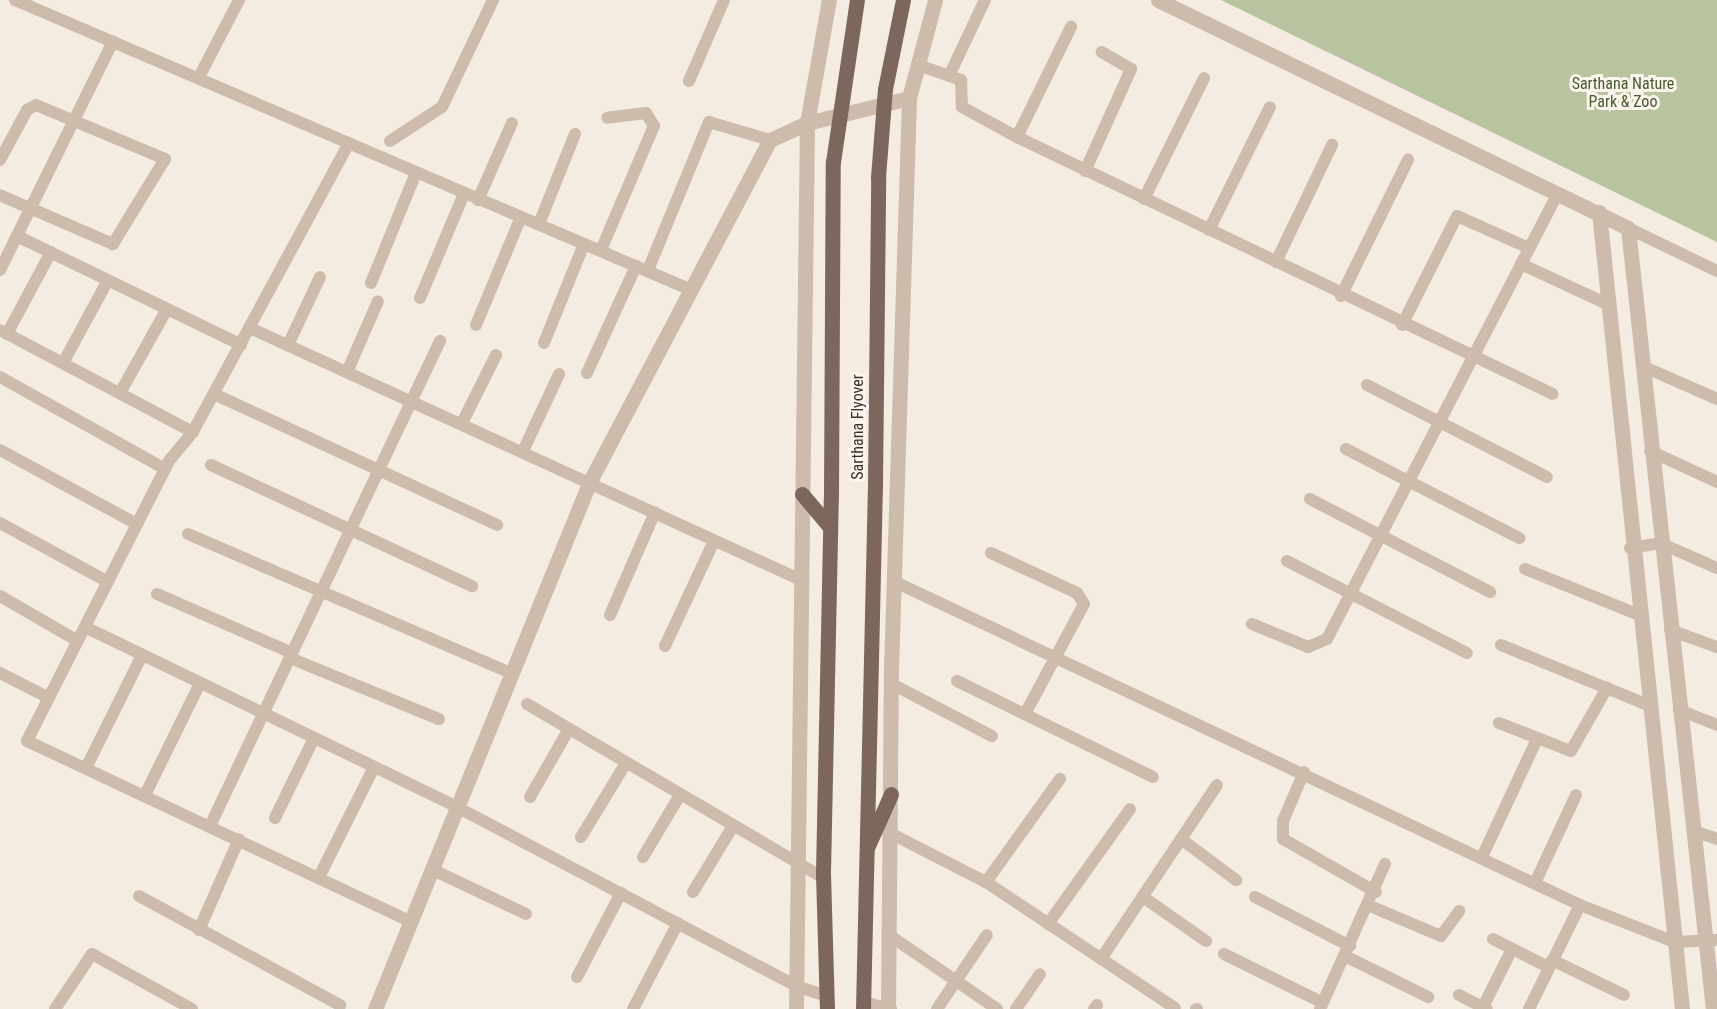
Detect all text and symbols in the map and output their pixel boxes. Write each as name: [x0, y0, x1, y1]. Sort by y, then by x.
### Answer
park label: Sarthana Nature Park & Zoo: [1572, 74, 1674, 112]
street label: Sarthana Flyover: [848, 374, 868, 480]

